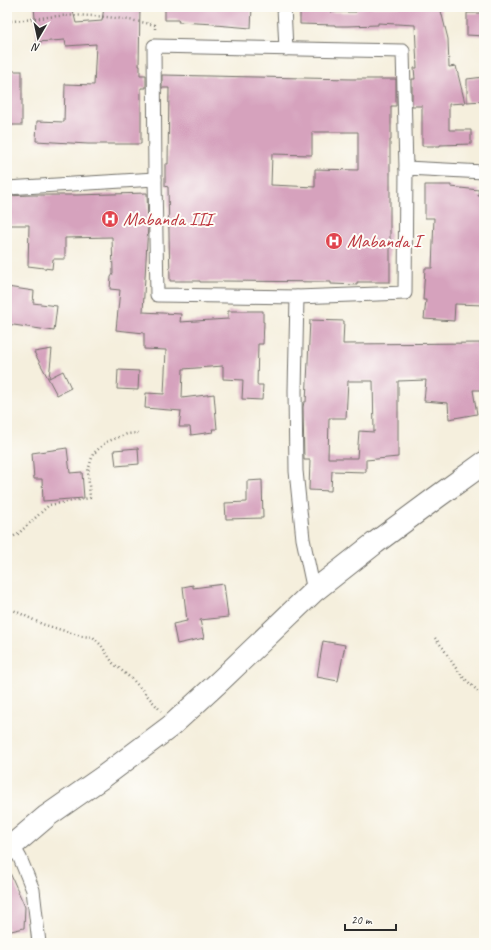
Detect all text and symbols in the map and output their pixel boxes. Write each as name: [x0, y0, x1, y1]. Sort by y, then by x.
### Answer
north arrow: [18, 18, 58, 58]
text: N: [30, 40, 41, 55]
place label: Mabanda III: [123, 207, 217, 231]
hospital icon: Mabanda III: [100, 209, 120, 229]
place label: Mabanda I: [347, 229, 425, 253]
hospital icon: Mabanda I: [324, 231, 344, 251]
scale bar: [345, 906, 396, 932]
text: 20 m: [351, 912, 373, 928]

